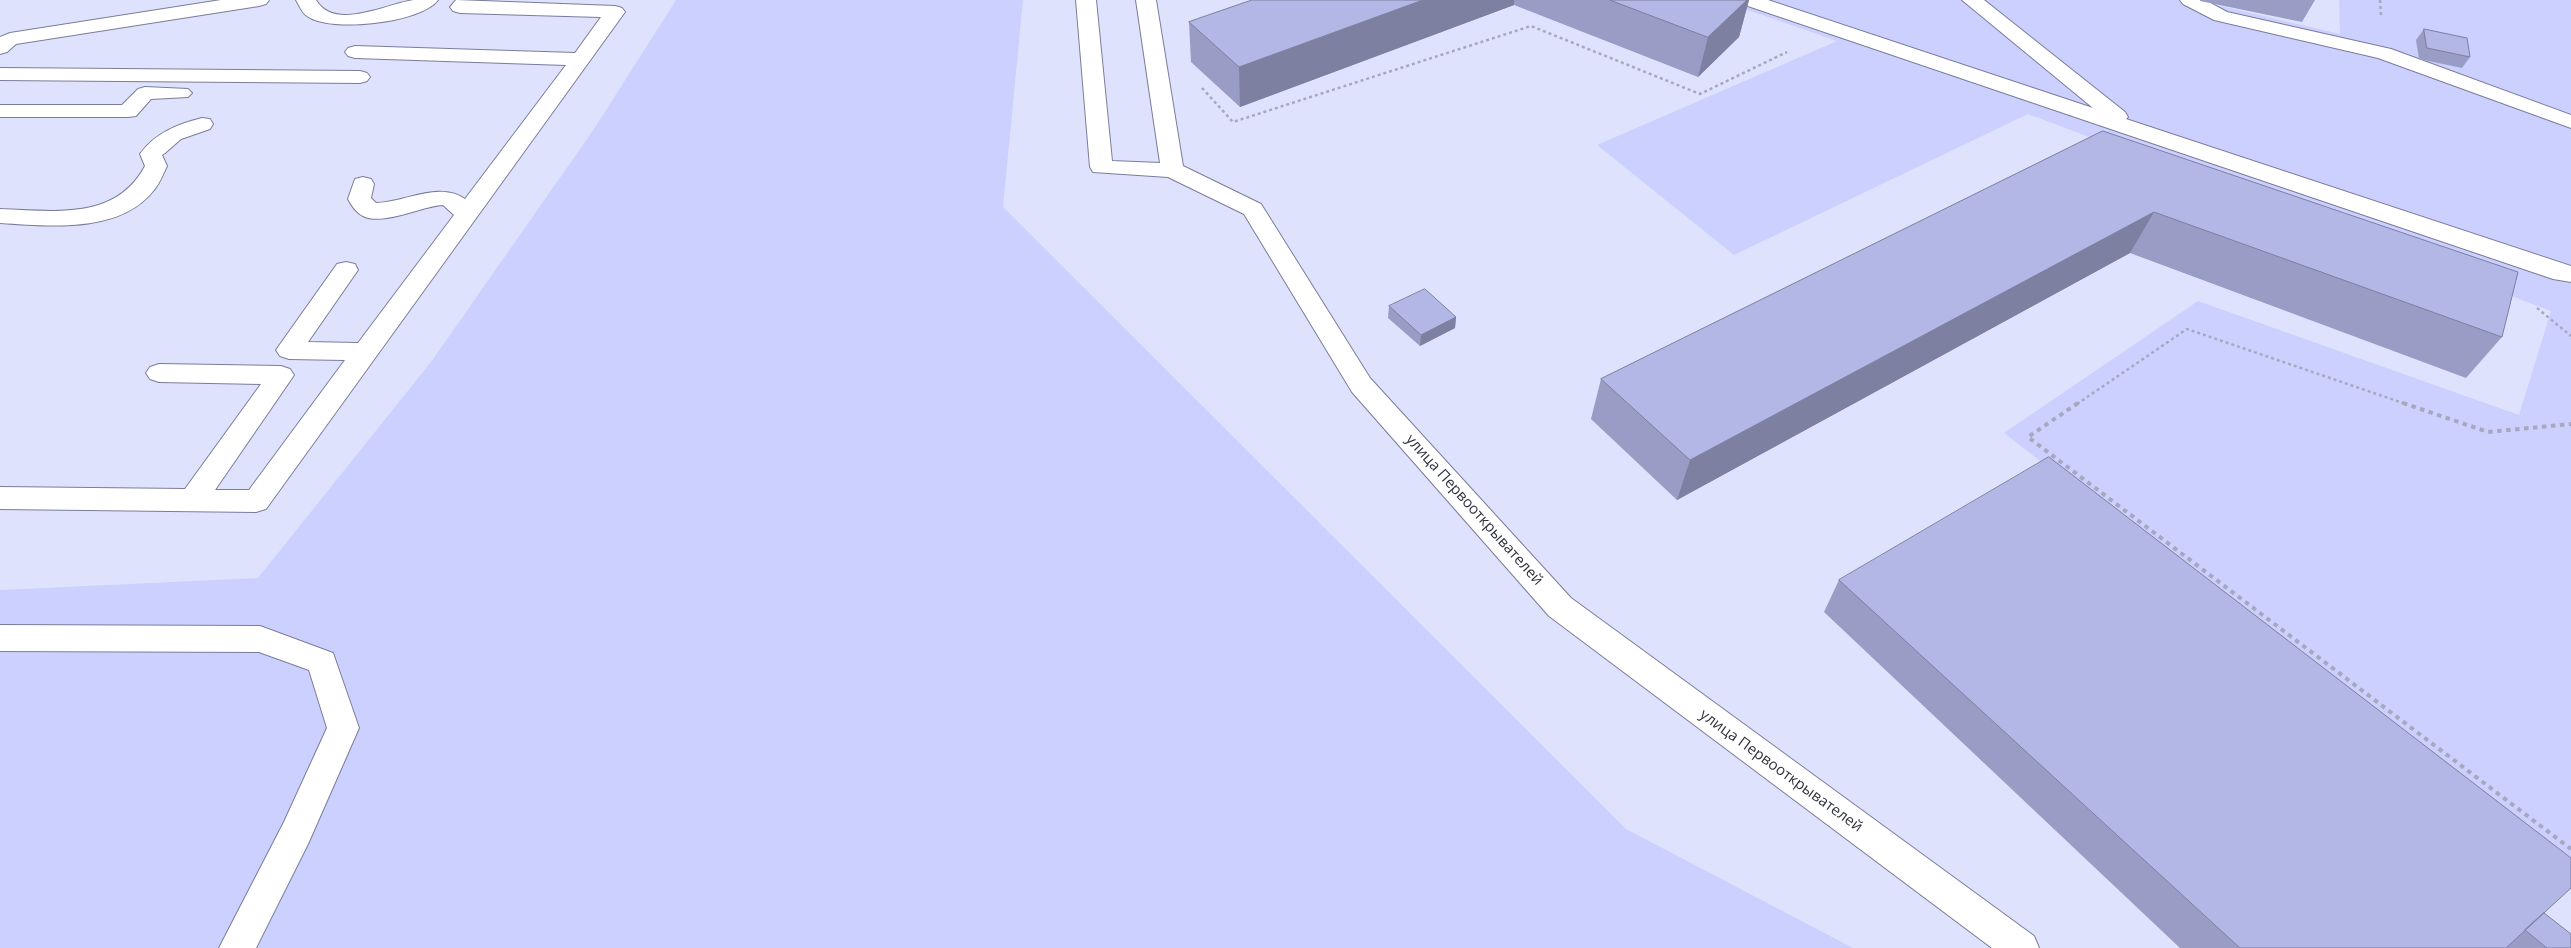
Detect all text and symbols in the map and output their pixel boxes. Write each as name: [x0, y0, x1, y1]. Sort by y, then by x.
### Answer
street label: улица Первооткрывателей: [1401, 431, 1547, 589]
street label: улица Первооткрывателей: [1696, 706, 1866, 836]

